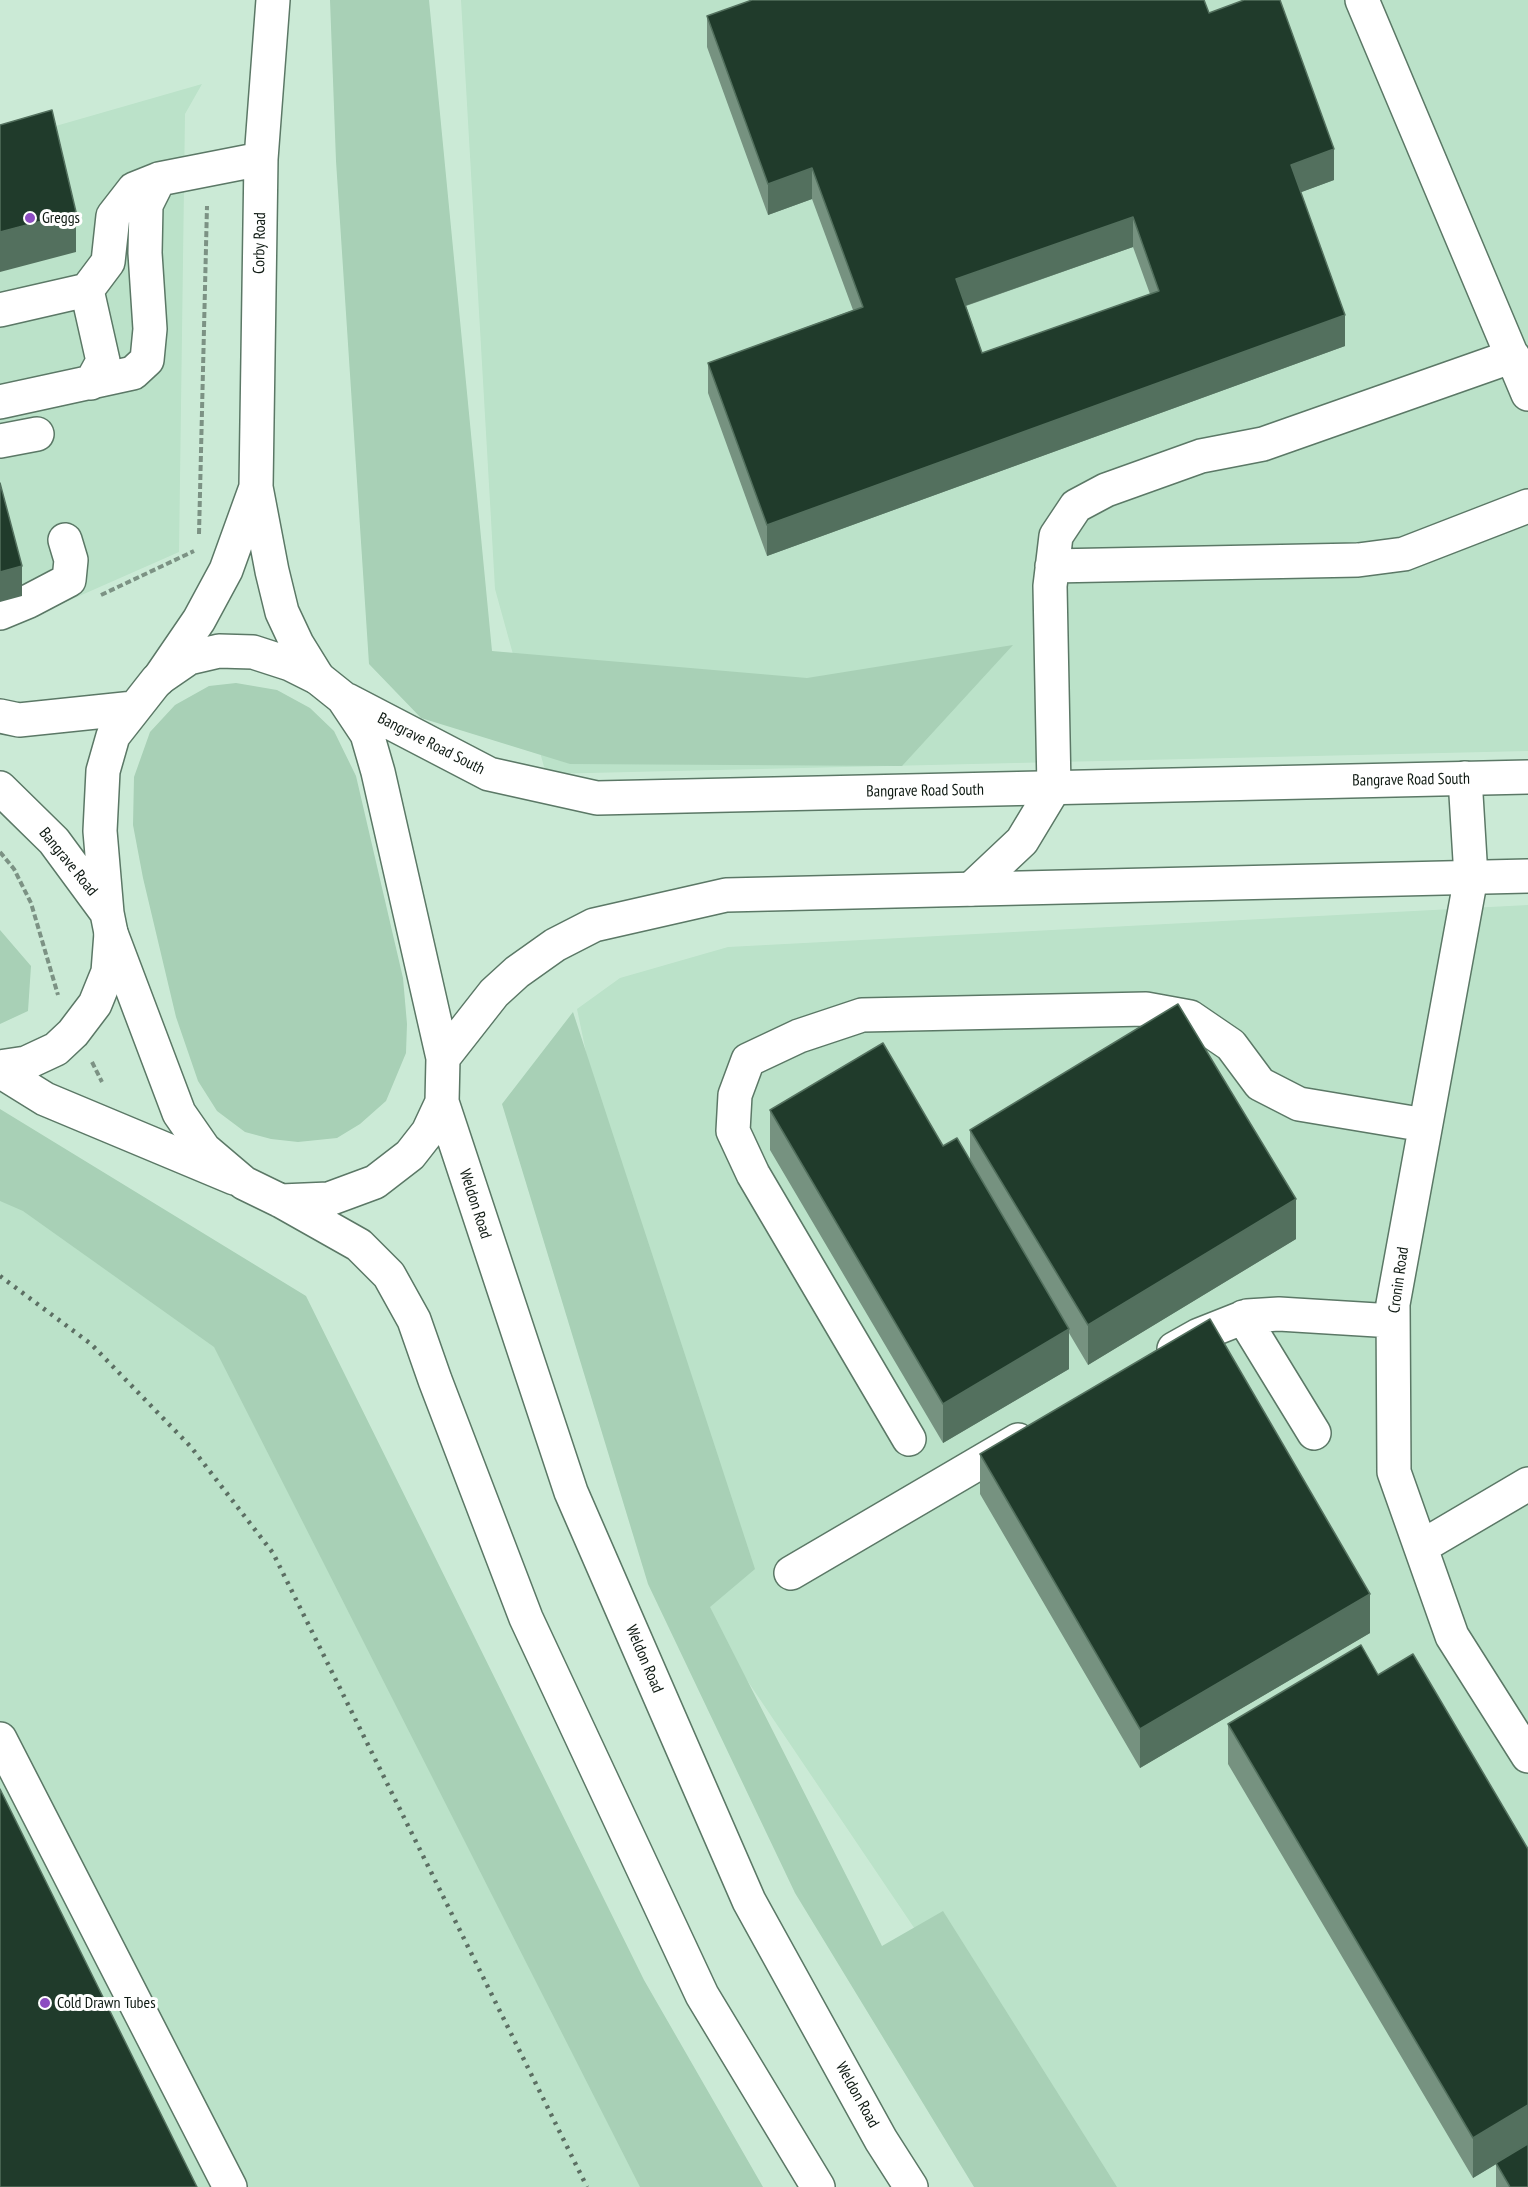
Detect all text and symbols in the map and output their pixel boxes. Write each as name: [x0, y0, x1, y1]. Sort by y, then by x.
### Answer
place label: Greggs: [42, 208, 80, 228]
marker: Greggs: [23, 211, 37, 225]
street label: Corby Road: [250, 212, 270, 274]
street label: Bangrave Road South: [374, 709, 488, 779]
street label: Bangrave Road South: [1352, 769, 1470, 791]
street label: Bangrave Road South: [866, 780, 984, 802]
street label: Bangrave Road: [35, 824, 101, 900]
street label: Weldon Road: [455, 1167, 495, 1241]
street label: Cronin Road: [1385, 1246, 1413, 1314]
street label: Weldon Road: [621, 1622, 667, 1696]
place label: Cold Drawn Tubes: [57, 1993, 156, 2013]
marker: Cold Drawn Tubes: [38, 1996, 52, 2010]
street label: Weldon Road: [831, 2059, 883, 2131]

